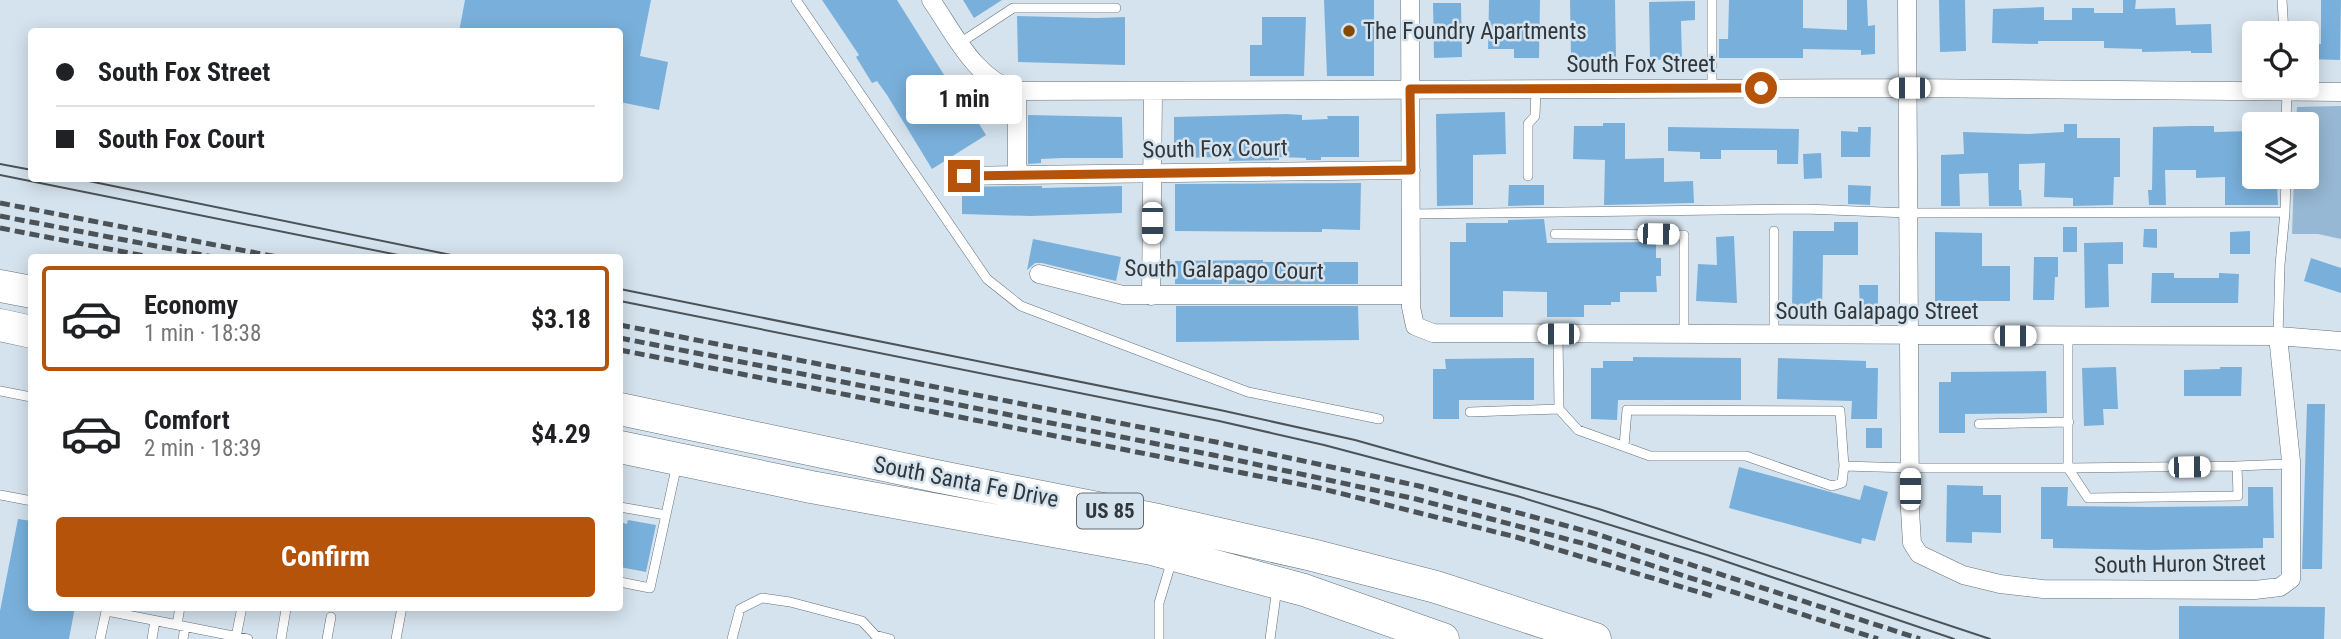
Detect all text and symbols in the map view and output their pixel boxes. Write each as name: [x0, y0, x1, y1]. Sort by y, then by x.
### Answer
place label: The Foundry Apartments: [1363, 18, 1587, 45]
map controls: [2242, 21, 2319, 189]
button: locate: [2242, 21, 2319, 98]
marker: The Foundry Apartments: [1341, 23, 1357, 39]
street label: South Fox Street: [1566, 51, 1716, 78]
text: South Fox Street: [98, 57, 270, 87]
route start: [1745, 72, 1777, 104]
callout: 1 min: [906, 74, 1022, 124]
car: [1889, 78, 1931, 99]
text: 1 min: [938, 86, 990, 113]
button: layers: [2242, 112, 2319, 189]
text: South Fox Court: [98, 124, 265, 154]
street label: South Fox Court: [1142, 134, 1288, 164]
route end: [948, 160, 980, 192]
car: [1142, 202, 1163, 244]
car: [1637, 223, 1680, 245]
street label: South Galapago Court: [1124, 255, 1324, 285]
icon: car: [60, 287, 123, 350]
text: Economy: [144, 290, 238, 320]
street label: South Galapago Street: [1775, 298, 1979, 325]
text: $3.18: [531, 304, 591, 334]
text: 1 min · 18:38: [144, 320, 261, 347]
car: [1538, 324, 1580, 345]
car: [1995, 326, 2037, 347]
icon: car: [60, 402, 123, 465]
text: Comfort: [144, 405, 230, 435]
text: $4.29: [531, 419, 591, 449]
text: 2 min · 18:39: [144, 435, 261, 462]
street label: South Santa Fe Drive: [871, 451, 1061, 513]
car: [2168, 456, 2211, 478]
car: [1900, 468, 1921, 510]
road number: US 85: [1077, 494, 1143, 528]
button: Confirm: [56, 517, 595, 597]
street label: South Huron Street: [2094, 549, 2266, 579]

